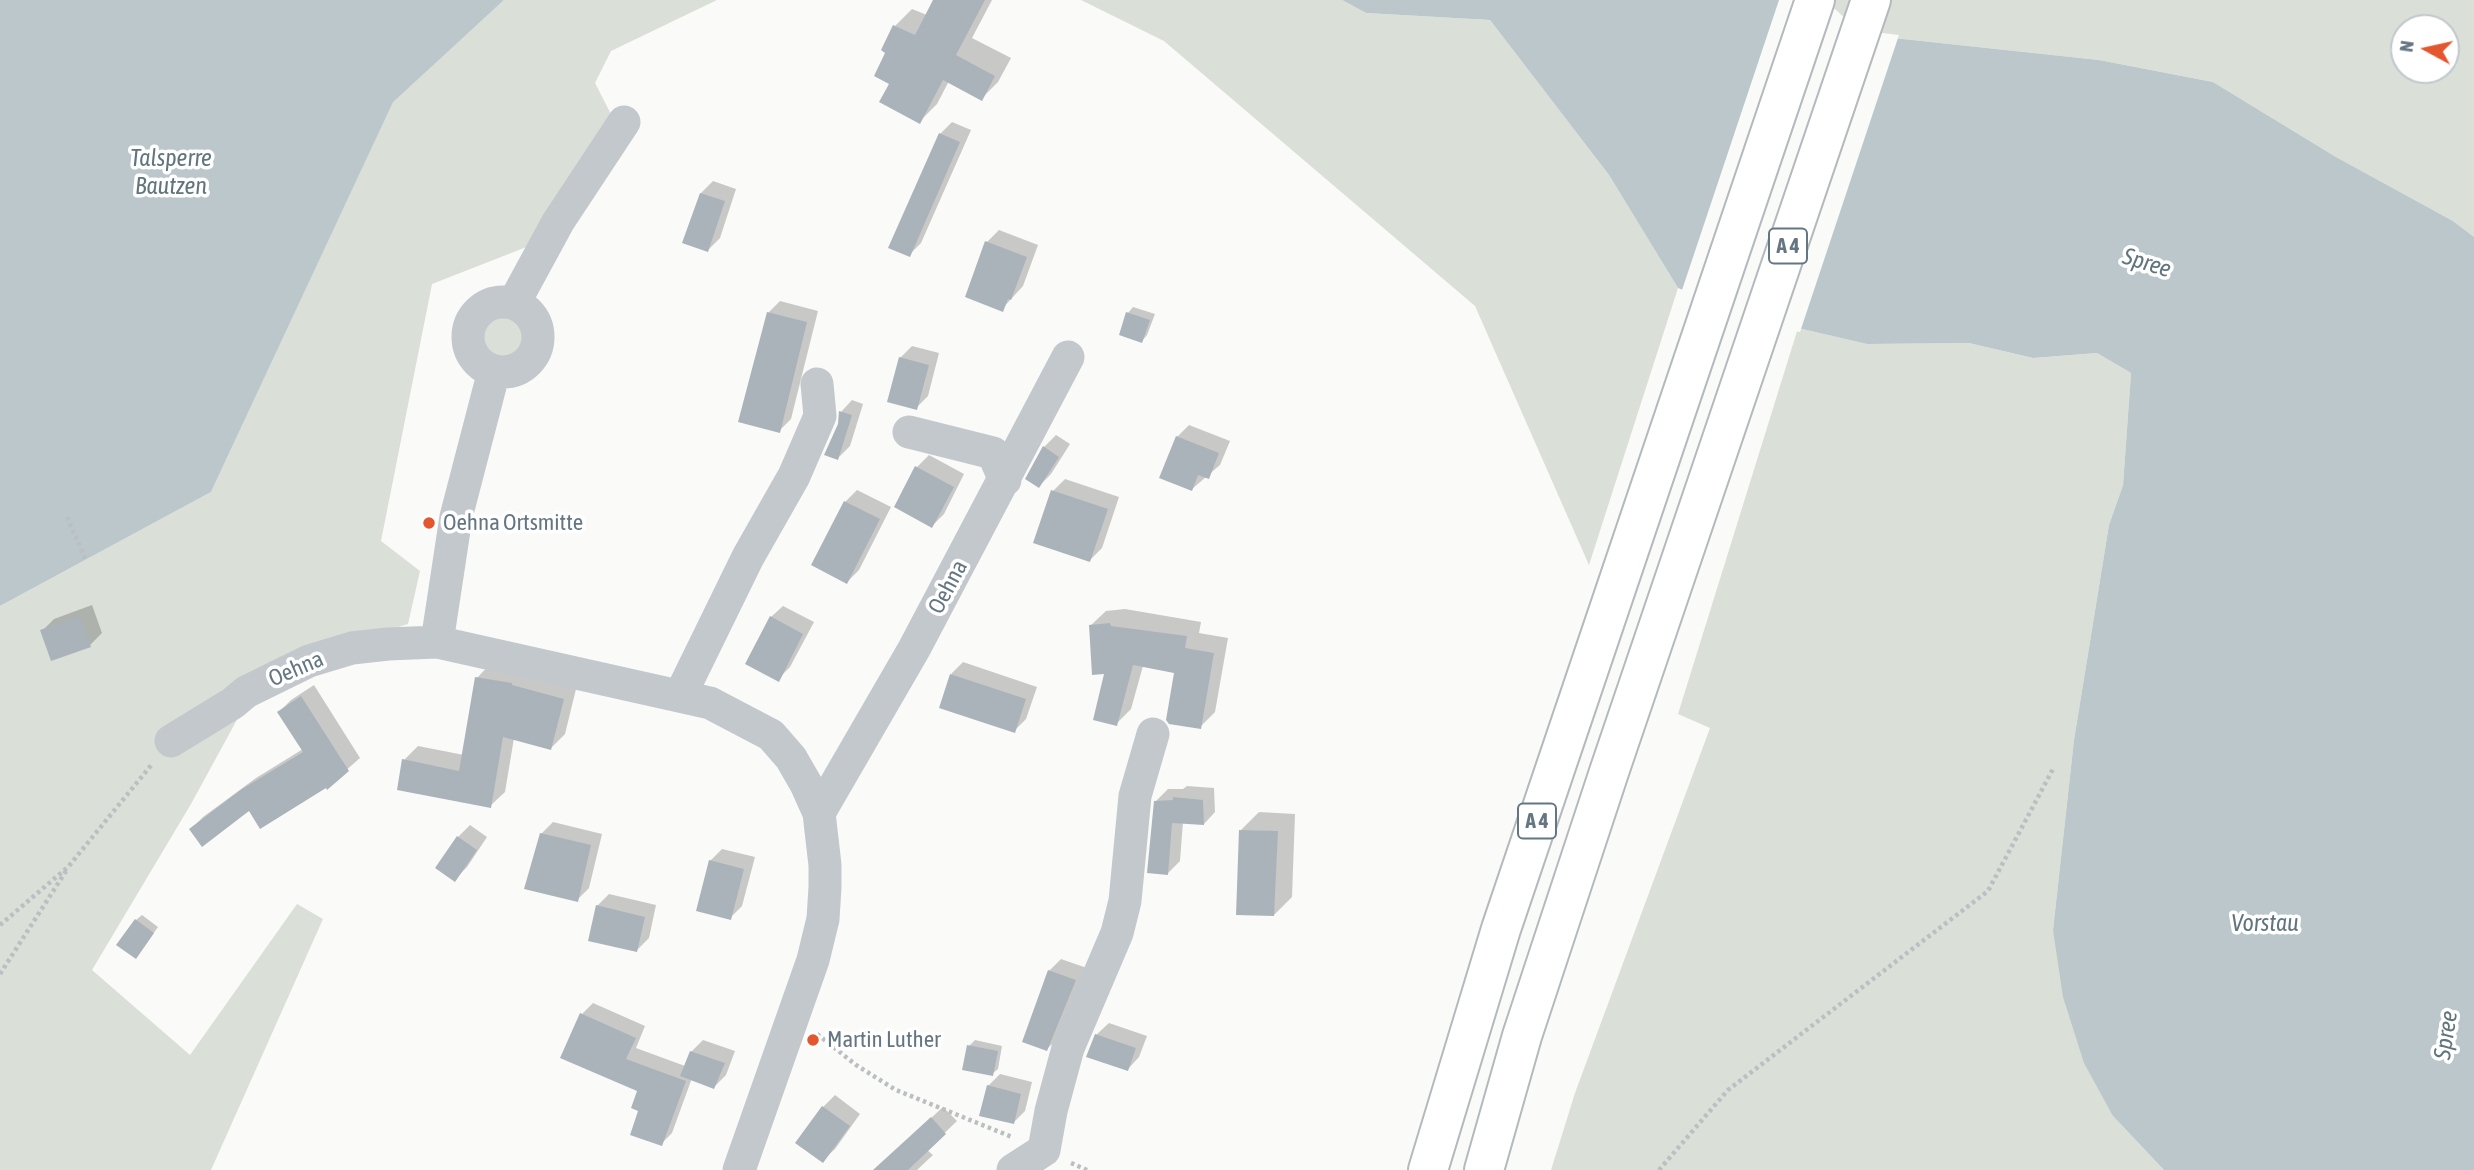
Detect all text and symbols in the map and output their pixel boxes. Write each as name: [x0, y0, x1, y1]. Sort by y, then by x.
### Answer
north arrow: [2390, 14, 2460, 84]
text: N: [2395, 39, 2418, 53]
water label: Talsperre Bautzen: [130, 144, 212, 200]
road number: A 4: [1769, 229, 1807, 264]
water label: Spree: [2119, 242, 2175, 284]
place label: Oehna Ortsmitte: [443, 509, 583, 537]
marker: Oehna Ortsmitte: [421, 515, 437, 531]
street label: Oehna: [922, 555, 974, 619]
street label: Oehna: [264, 645, 328, 693]
road number: A 4: [1518, 804, 1556, 838]
water label: Vorstau: [2231, 909, 2299, 937]
water label: Spree: [2428, 1008, 2464, 1062]
place label: Martin Luther: [827, 1026, 941, 1054]
marker: Martin Luther: [805, 1032, 821, 1048]

